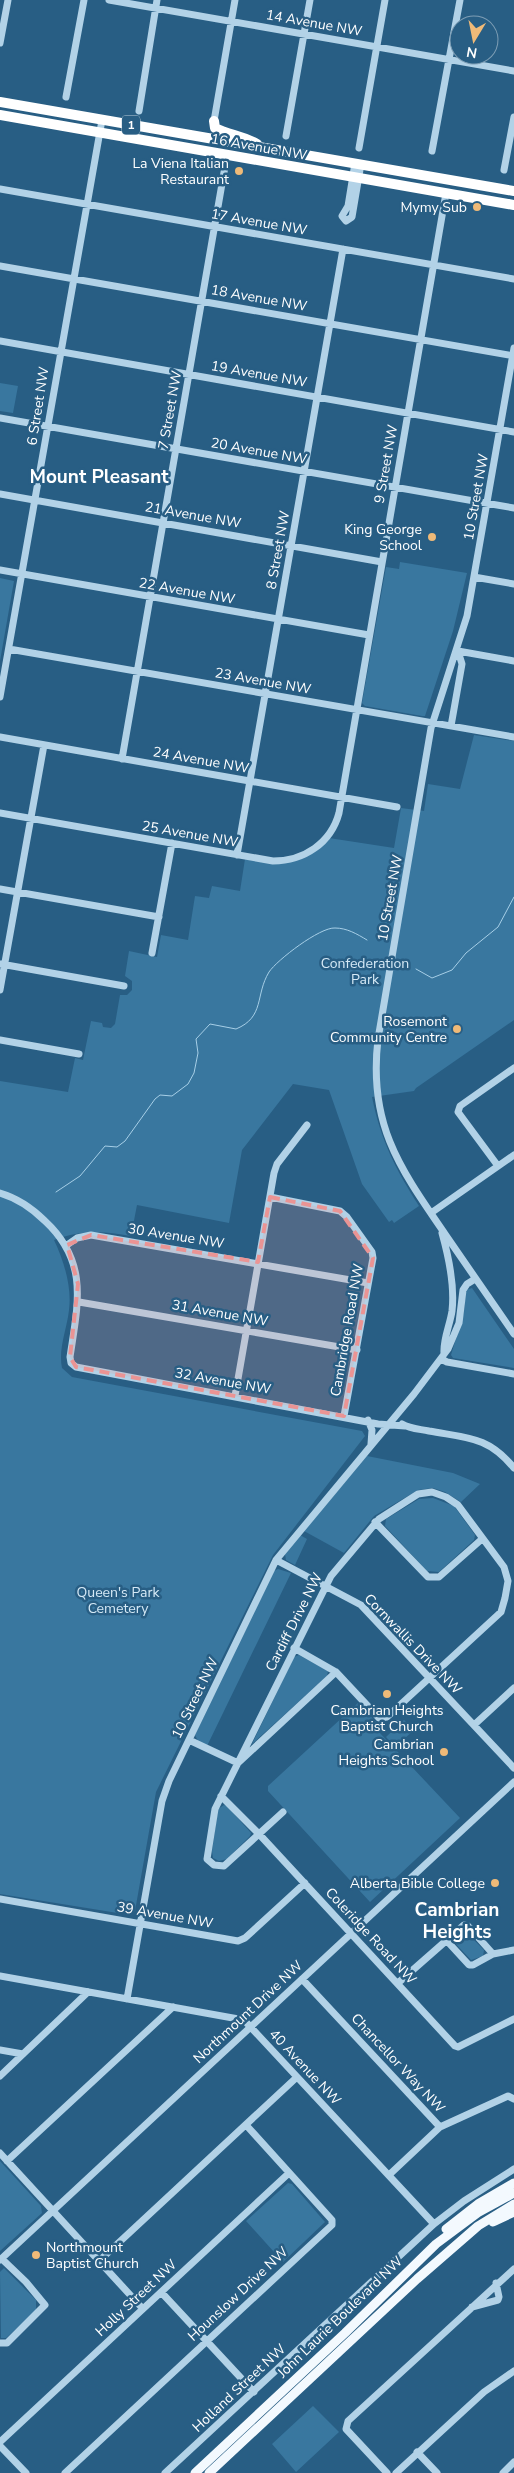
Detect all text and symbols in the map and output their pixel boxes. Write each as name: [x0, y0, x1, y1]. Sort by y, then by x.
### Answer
street label: 14 Avenue NW: [264, 5, 364, 41]
north arrow: [449, 15, 499, 65]
text: N: [465, 42, 479, 63]
road number: 1: [122, 116, 140, 134]
street label: 16 Avenue NW: [209, 129, 309, 165]
place label: La Viena Italian Restaurant: [132, 154, 229, 189]
marker: La Viena Italian Restaurant: [233, 165, 245, 177]
place label: Mymy Sub: [401, 198, 467, 217]
marker: Mymy Sub: [471, 201, 483, 213]
street label: 17 Avenue NW: [209, 204, 309, 240]
street label: 18 Avenue NW: [209, 280, 309, 316]
street label: 19 Avenue NW: [209, 356, 309, 392]
street label: 6 Street NW: [22, 365, 54, 447]
street label: 7 Street NW: [154, 369, 186, 451]
street label: 9 Street NW: [370, 423, 402, 505]
street label: 20 Avenue NW: [209, 433, 309, 469]
street label: 10 Street NW: [459, 451, 493, 542]
district label: Mount Pleasant: [29, 464, 169, 490]
street label: 21 Avenue NW: [143, 497, 243, 533]
street label: 8 Street NW: [262, 509, 294, 591]
place label: King George School: [344, 520, 423, 555]
marker: King George School: [426, 531, 438, 543]
street label: 22 Avenue NW: [137, 573, 237, 609]
street label: 23 Avenue NW: [213, 663, 313, 699]
street label: 24 Avenue NW: [151, 742, 251, 778]
street label: 25 Avenue NW: [140, 816, 240, 852]
street label: 10 Street NW: [373, 852, 407, 943]
park label: Confederation Park: [321, 954, 409, 989]
place label: Rosemont Community Centre: [330, 1012, 447, 1047]
marker: Rosemont Community Centre: [451, 1023, 463, 1035]
street label: 30 Avenue NW: [126, 1219, 226, 1253]
street label: Cambridge Road NW: [326, 1262, 368, 1398]
street label: 31 Avenue NW: [170, 1295, 270, 1331]
street label: 32 Avenue NW: [173, 1363, 273, 1399]
street label: Cardiff Drive NW: [261, 1569, 327, 1675]
park label: Queen's Park Cemetery: [77, 1583, 160, 1618]
street label: Cornwallis Drive NW: [360, 1590, 466, 1699]
street label: 10 Street NW: [167, 1654, 223, 1742]
marker: Cambrian Heights Baptist Church: [381, 1688, 393, 1700]
place label: Cambrian Heights Baptist Church: [330, 1701, 444, 1736]
place label: Cambrian Heights School: [339, 1735, 435, 1770]
marker: Cambrian Heights School: [438, 1746, 450, 1758]
place label: Alberta Bible College: [350, 1874, 485, 1893]
marker: Alberta Bible College: [489, 1877, 501, 1889]
street label: Coleridge Road NW: [321, 1883, 421, 1989]
street label: 39 Avenue NW: [115, 1897, 215, 1933]
district label: Cambrian Heights: [415, 1897, 499, 1945]
street label: Northmount Drive NW: [189, 1956, 307, 2068]
street label: Chancellor Way NW: [347, 2009, 450, 2117]
street label: 40 Avenue NW: [265, 2025, 346, 2110]
place label: Northmount Baptist Church: [46, 2238, 139, 2273]
street label: Hounslow Drive NW: [184, 2242, 293, 2346]
marker: Northmount Baptist Church: [30, 2249, 42, 2261]
street label: John Laurie Boulevard NW: [272, 2252, 407, 2383]
street label: Holly Street NW: [91, 2255, 181, 2341]
street label: Holland Street NW: [188, 2339, 290, 2436]

